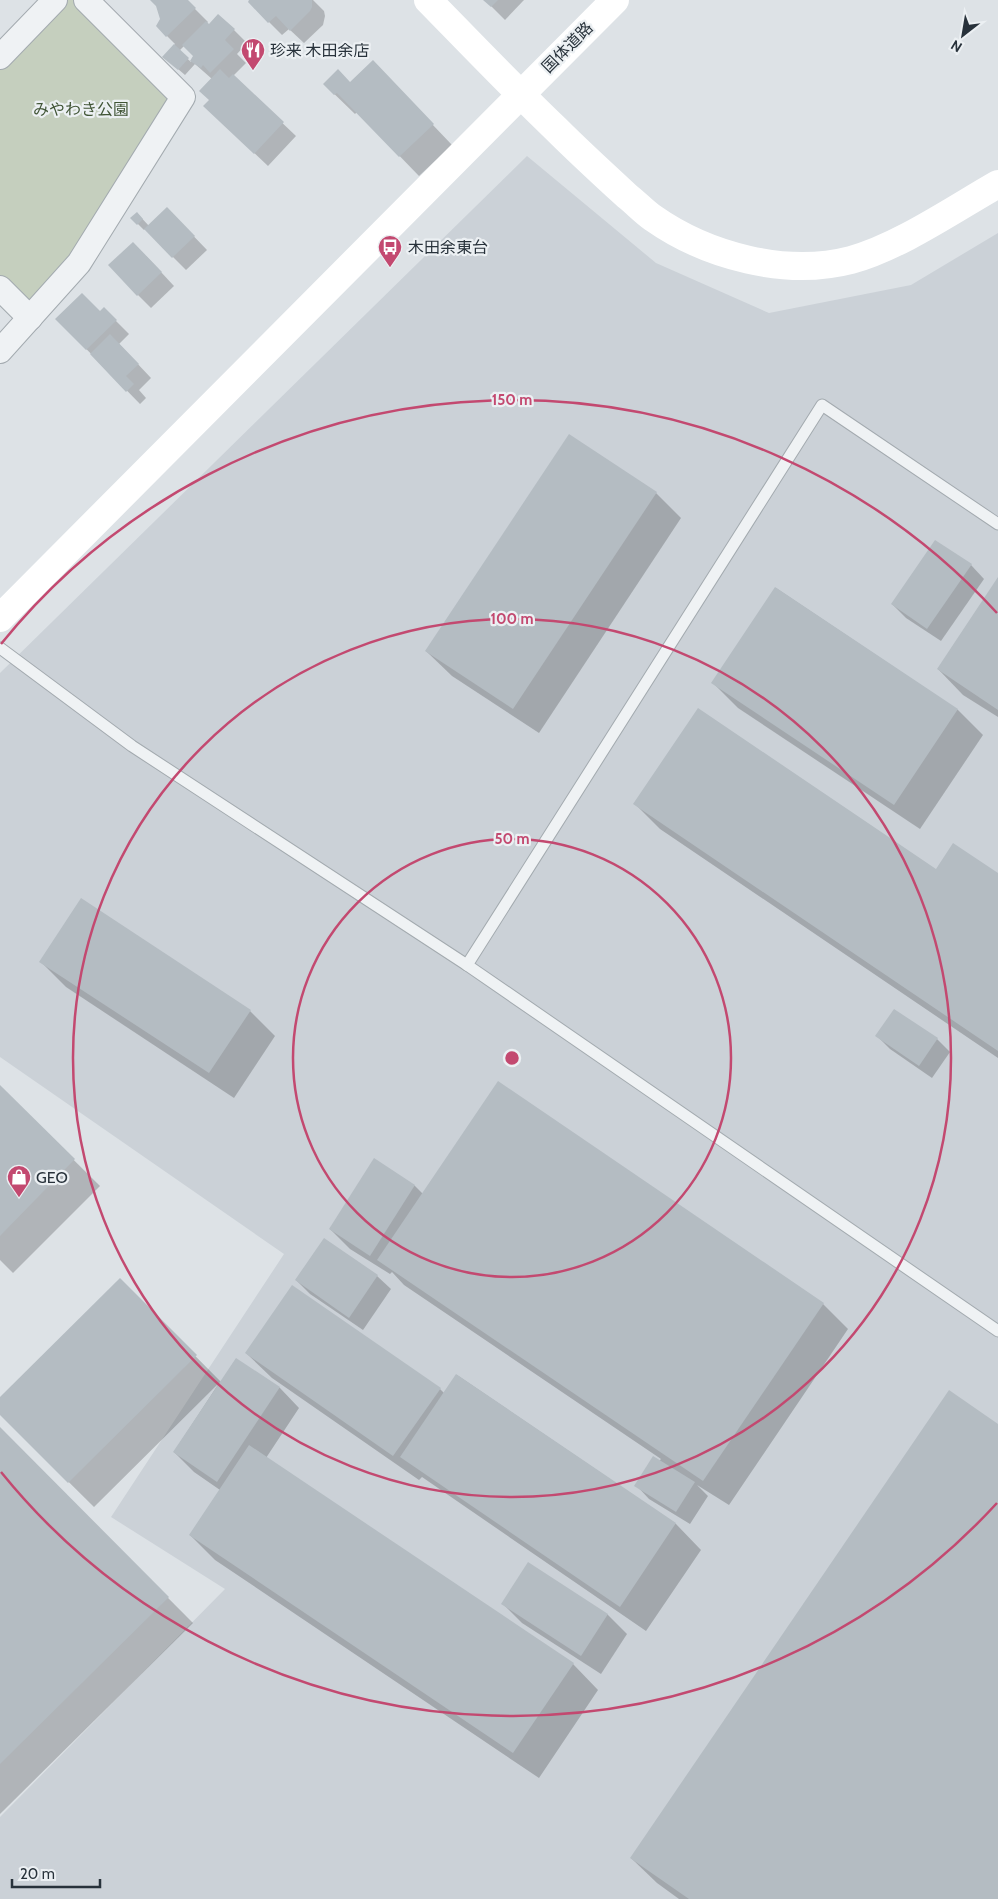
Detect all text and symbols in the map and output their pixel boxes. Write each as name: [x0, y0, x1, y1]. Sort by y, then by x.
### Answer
north arrow: [938, 10, 988, 60]
street label: 国体道路: [538, 18, 597, 77]
text: N: [947, 36, 965, 56]
restaurant icon: 珍来 木田余店: [240, 37, 266, 71]
place label: 珍来 木田余店: [270, 41, 370, 60]
park label: みやわき公園: [33, 100, 129, 119]
bus stop icon: 木田余東台: [377, 234, 403, 268]
place label: 木田余東台: [408, 238, 488, 257]
text: 150 m: [492, 391, 532, 409]
text: 100 m: [490, 610, 534, 628]
text: 50 m: [494, 830, 530, 848]
centre of rings: [503, 1049, 521, 1067]
shop icon: GEO: [6, 1164, 32, 1198]
place label: GEO: [36, 1168, 68, 1187]
scale bar: [12, 1856, 100, 1888]
text: 20 m: [20, 1865, 55, 1883]

